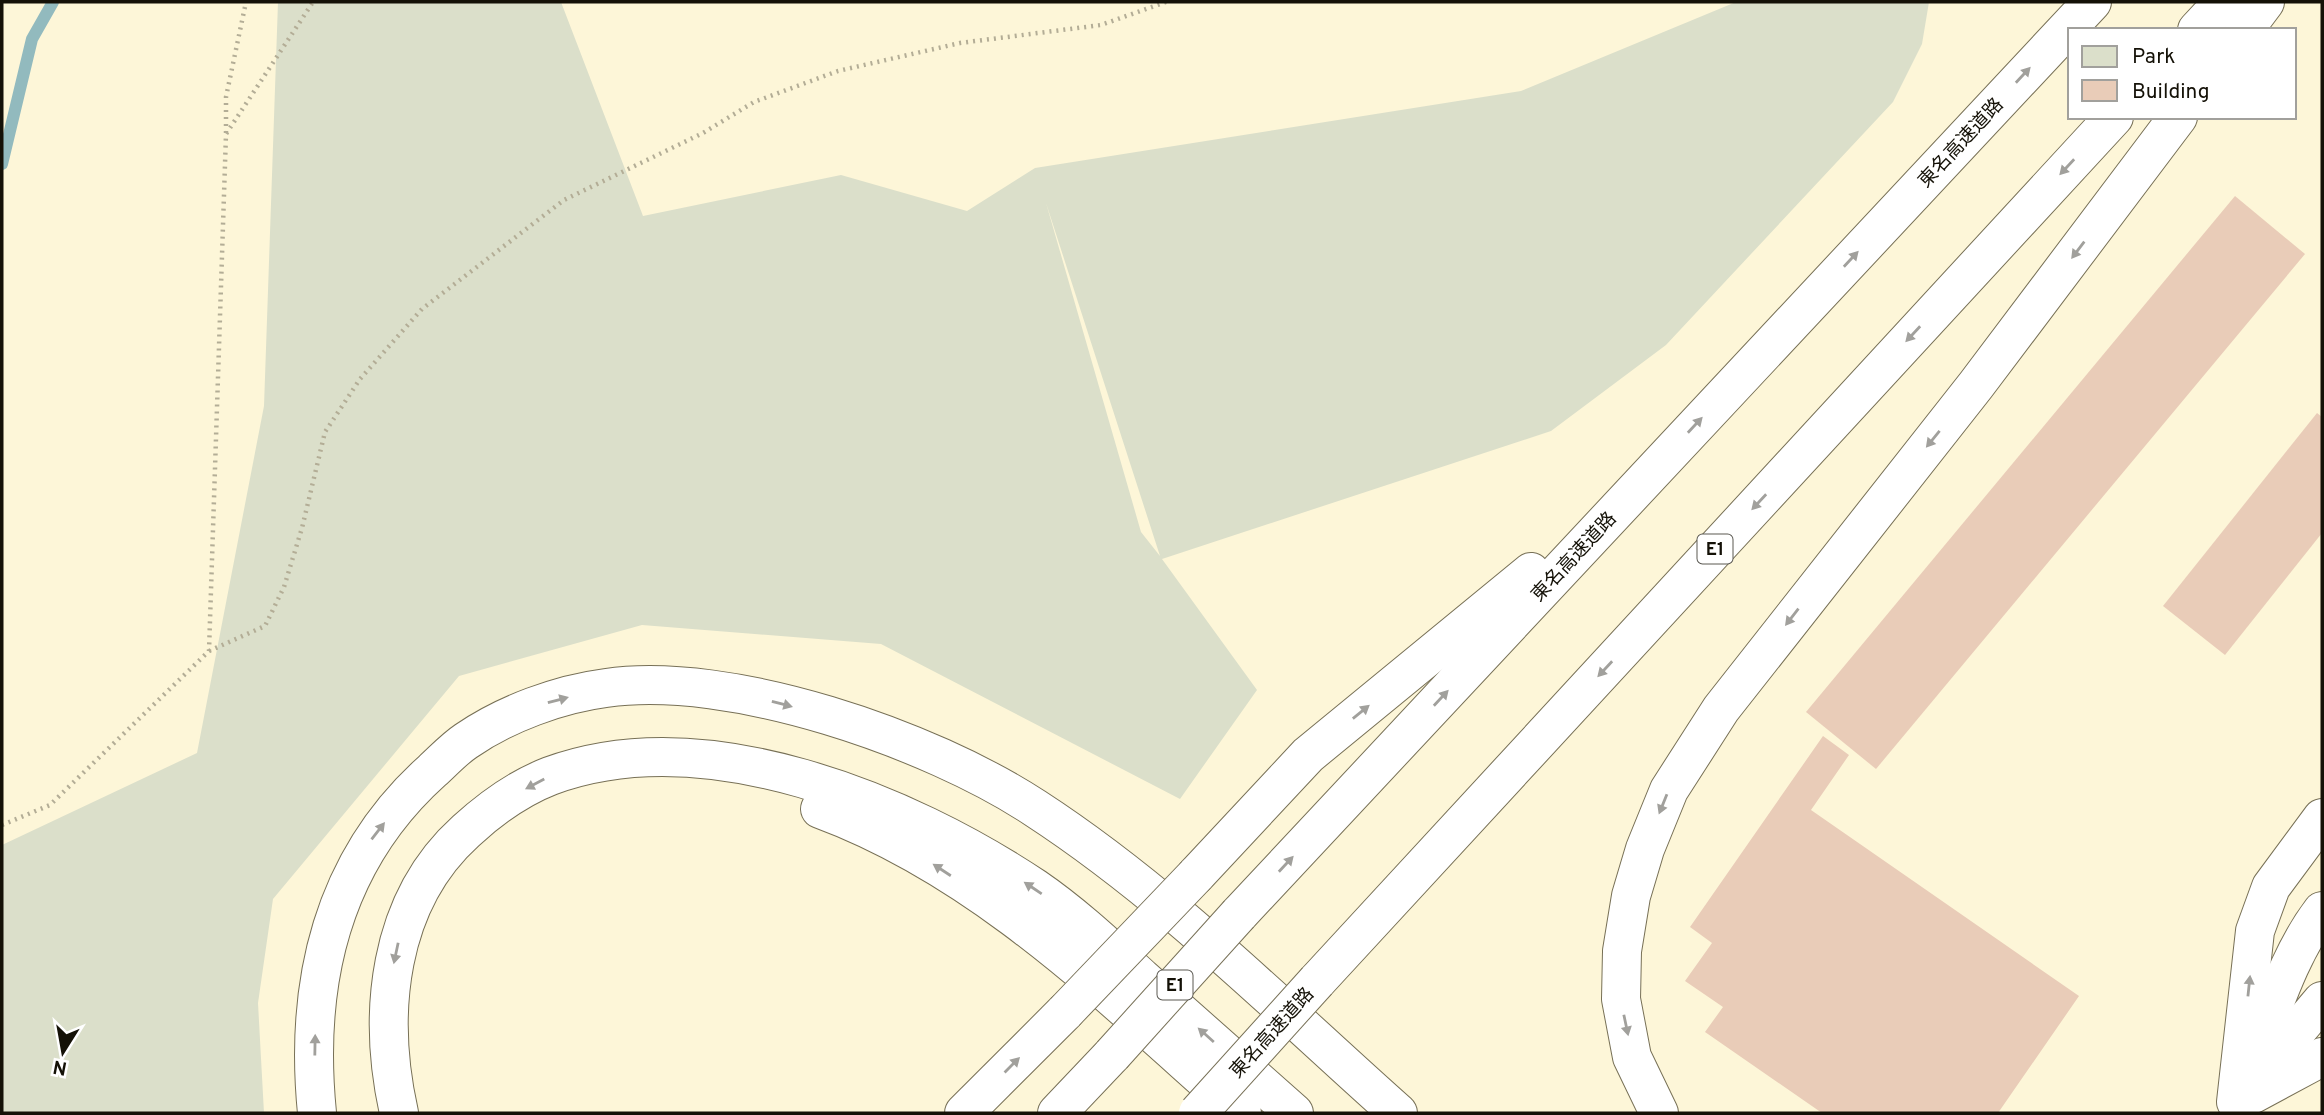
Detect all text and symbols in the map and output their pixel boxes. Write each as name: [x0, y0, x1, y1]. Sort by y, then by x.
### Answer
legend: [2068, 28, 2296, 119]
text: Park: [2132, 44, 2175, 71]
one-way arrow: [2014, 67, 2030, 84]
text: Building: [2132, 79, 2210, 106]
street label: 東名高速道路: [1914, 93, 2009, 193]
one-way arrow: [2060, 158, 2076, 175]
one-way arrow: [2071, 241, 2085, 259]
one-way arrow: [1842, 251, 1858, 268]
one-way arrow: [1905, 325, 1921, 343]
one-way arrow: [1687, 417, 1704, 434]
one-way arrow: [1926, 429, 1941, 447]
one-way arrow: [1751, 493, 1767, 511]
street label: 東名高速道路: [1527, 507, 1622, 607]
road number: E1: [1698, 534, 1732, 564]
one-way arrow: [1785, 608, 1800, 626]
one-way arrow: [1597, 660, 1613, 677]
one-way arrow: [1433, 689, 1449, 707]
one-way arrow: [548, 695, 569, 705]
one-way arrow: [771, 699, 793, 710]
one-way arrow: [1352, 705, 1369, 720]
one-way arrow: [525, 779, 545, 790]
one-way arrow: [1658, 794, 1669, 815]
one-way arrow: [370, 823, 385, 840]
one-way arrow: [1277, 856, 1293, 873]
one-way arrow: [933, 864, 952, 877]
one-way arrow: [1024, 881, 1042, 895]
one-way arrow: [391, 943, 402, 965]
road number: E1: [1158, 970, 1192, 1000]
one-way arrow: [2243, 975, 2254, 997]
street label: 東名高速道路: [1225, 983, 1320, 1084]
one-way arrow: [1620, 1014, 1631, 1036]
north arrow: [28, 1017, 98, 1087]
one-way arrow: [1197, 1027, 1215, 1043]
one-way arrow: [309, 1034, 320, 1056]
text: N: [51, 1054, 69, 1080]
one-way arrow: [1004, 1057, 1020, 1074]

